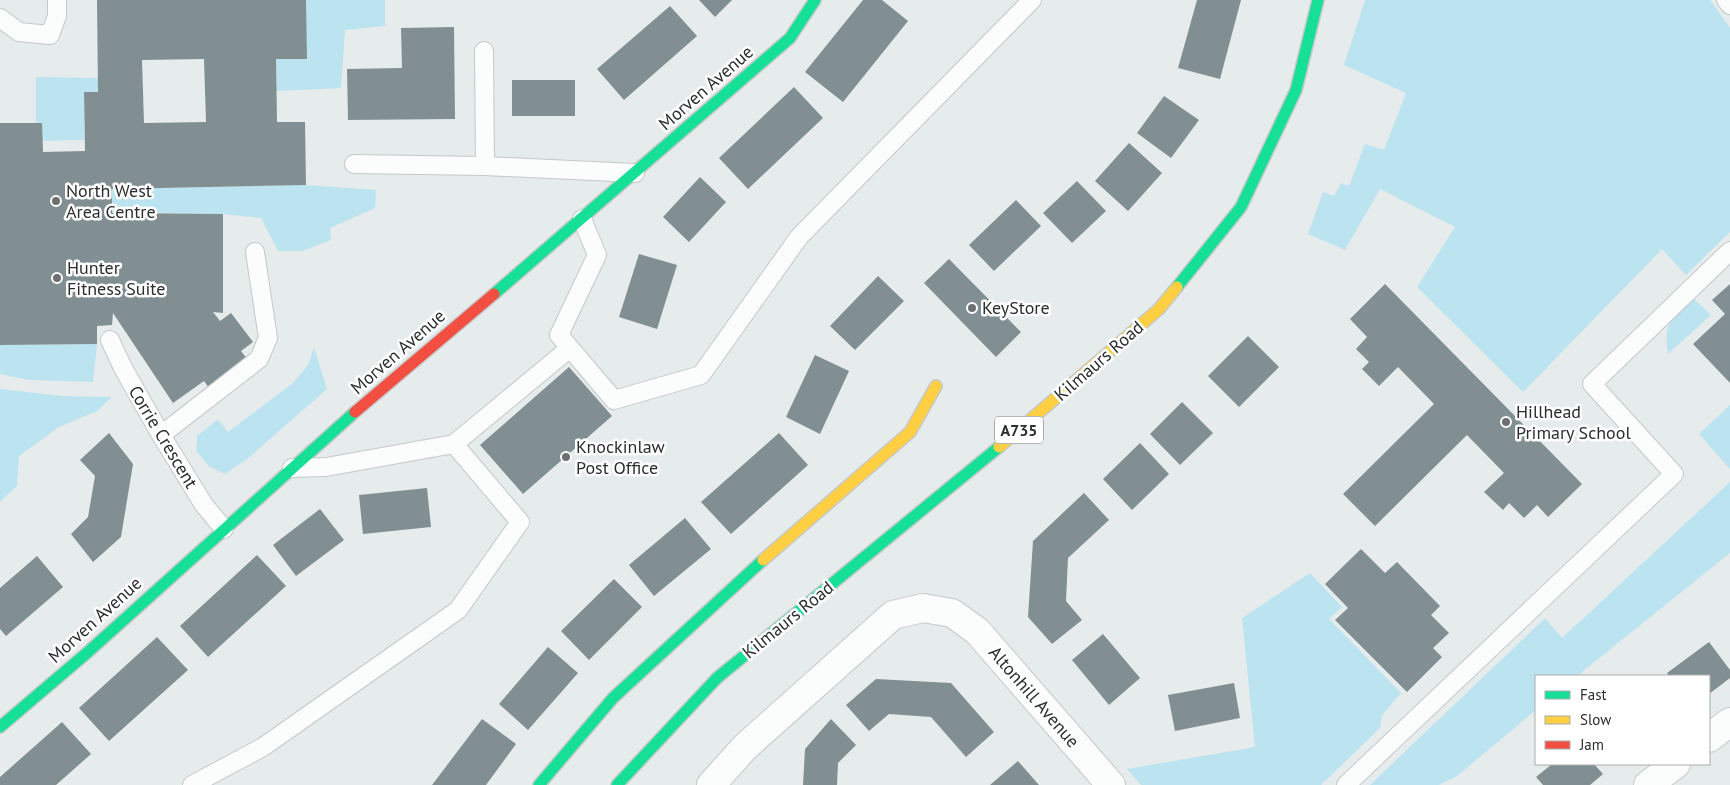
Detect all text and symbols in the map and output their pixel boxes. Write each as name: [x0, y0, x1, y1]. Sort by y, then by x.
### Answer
street label: Morven Avenue: [654, 40, 758, 135]
place label: North West Area Centre: [66, 179, 156, 223]
marker: North West Area Centre: [50, 195, 62, 207]
place label: Hunter Fitness Suite: [67, 256, 165, 300]
marker: Hunter Fitness Suite: [51, 272, 63, 284]
place label: KeyStore: [982, 296, 1050, 319]
marker: KeyStore: [966, 302, 978, 314]
street label: Morven Avenue: [346, 304, 450, 399]
street label: Kilmaurs Road: [1049, 316, 1148, 406]
street label: Corrie Crescent: [124, 381, 203, 492]
place label: Hillhead Primary School: [1516, 400, 1631, 444]
road number: A735: [995, 416, 1043, 444]
marker: Hillhead Primary School: [1500, 416, 1512, 428]
place label: Knockinlaw Post Office: [576, 435, 666, 479]
marker: Knockinlaw Post Office: [560, 451, 572, 463]
street label: Morven Avenue: [43, 572, 146, 668]
street label: Kilmaurs Road: [737, 576, 838, 663]
street label: Altonhill Avenue: [984, 641, 1085, 752]
legend: [1535, 675, 1710, 765]
text: Fast: [1580, 685, 1607, 704]
text: Slow: [1580, 710, 1611, 729]
text: Jam: [1579, 735, 1604, 754]

